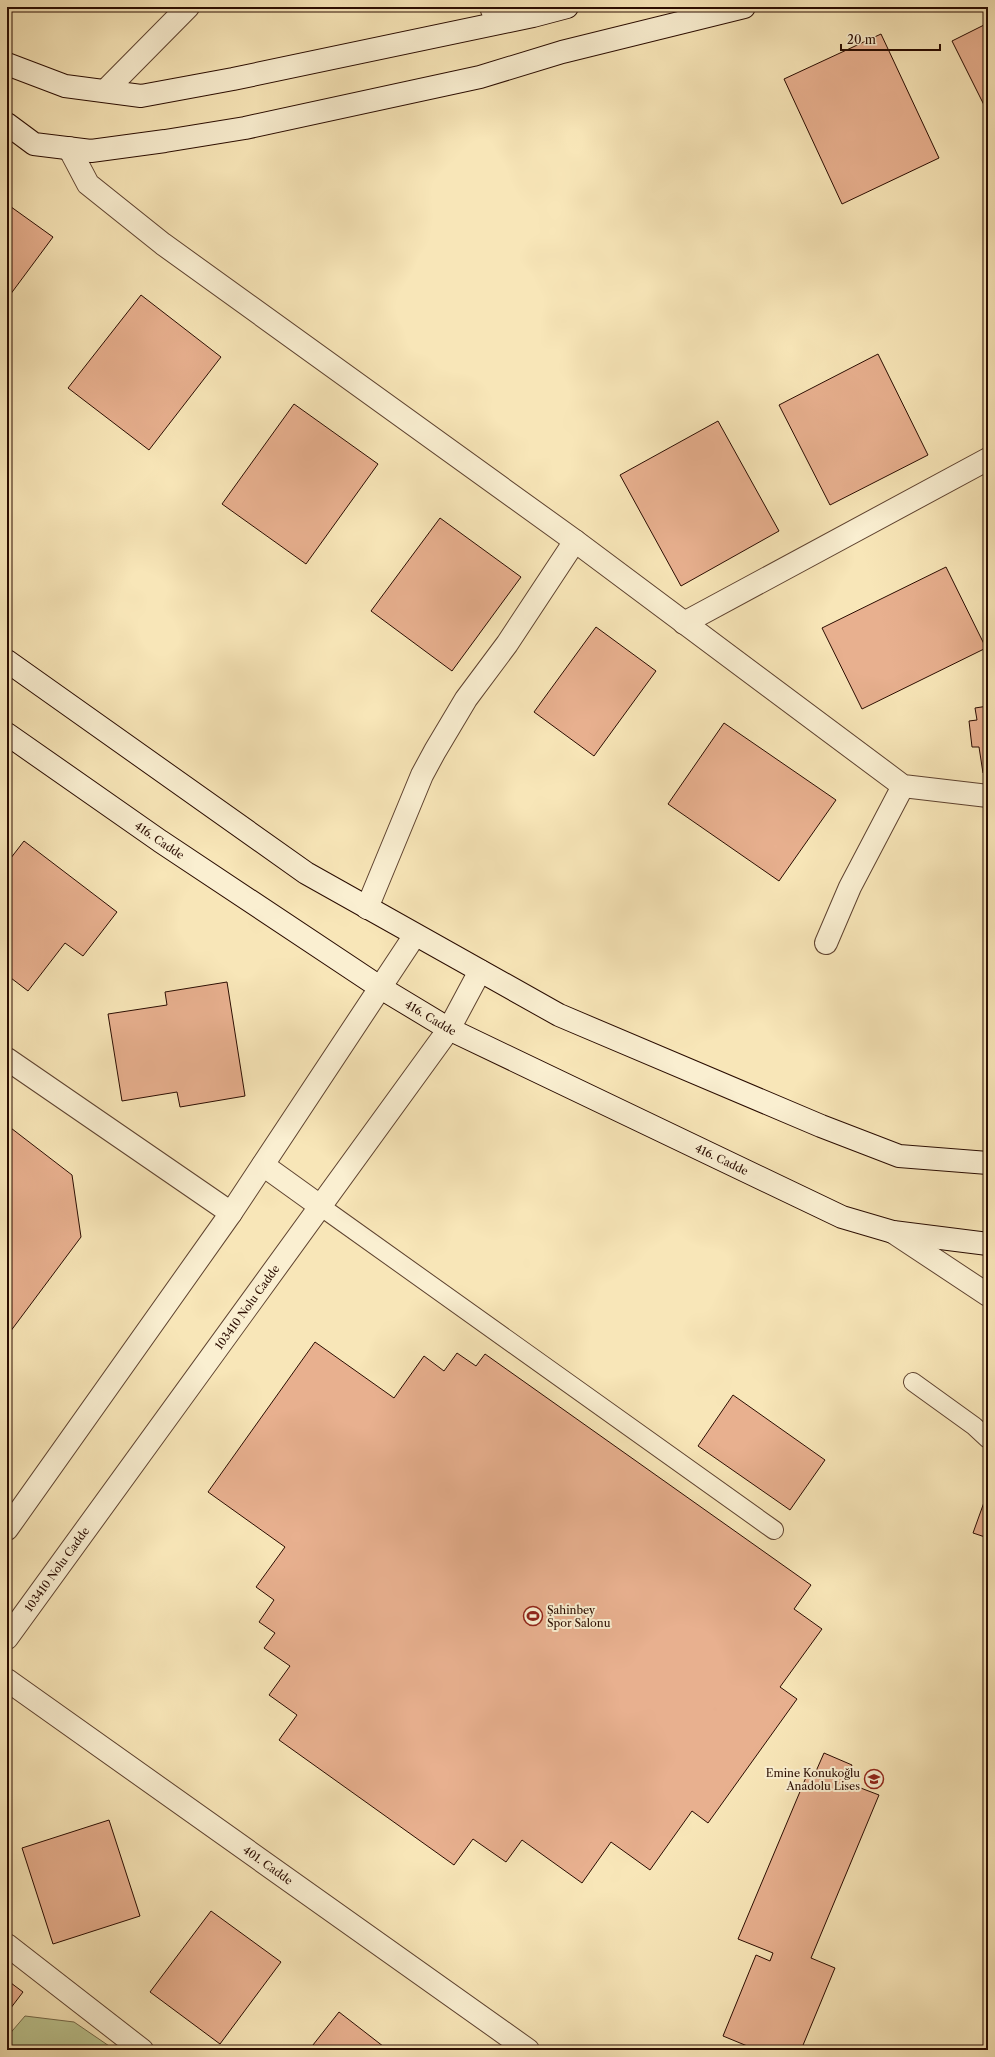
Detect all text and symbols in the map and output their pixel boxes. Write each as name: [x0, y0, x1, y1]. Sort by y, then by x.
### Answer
scale bar: [841, 26, 940, 52]
text: 20 m: [847, 32, 876, 47]
street label: 416. Cadde: [132, 818, 187, 862]
street label: 416. Cadde: [402, 997, 458, 1038]
street label: 416. Cadde: [693, 1141, 751, 1178]
street label: 103410 Nolu Cadde: [212, 1262, 283, 1352]
street label: 103410 Nolu Cadde: [22, 1524, 92, 1614]
place label: Şahinbey Spor Salonu: [547, 1603, 611, 1630]
sports icon: Şahinbey Spor Salonu: [522, 1605, 544, 1627]
place label: Emine Konukoğlu Anadolu Lises: [766, 1766, 860, 1793]
school or university icon: Emine Konukoğlu Anadolu Lises: [863, 1768, 885, 1790]
street label: 401. Cadde: [240, 1843, 295, 1888]

